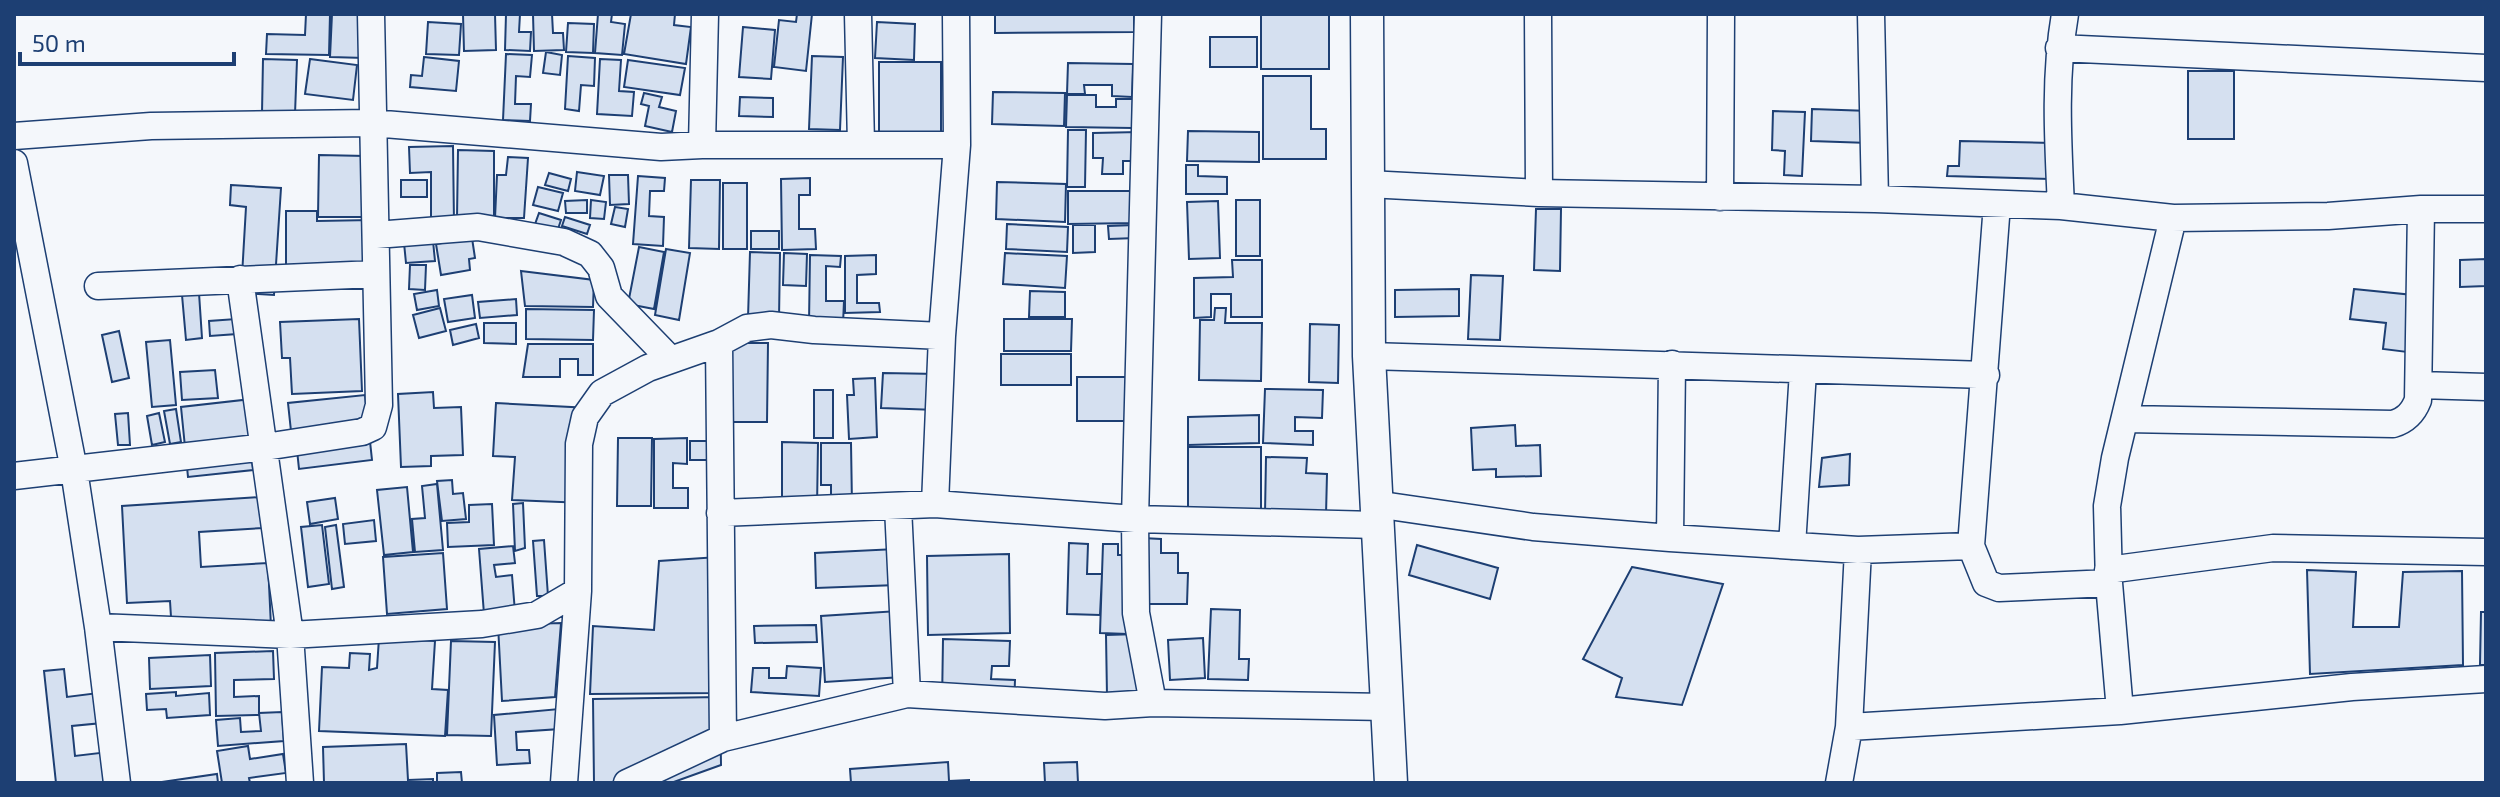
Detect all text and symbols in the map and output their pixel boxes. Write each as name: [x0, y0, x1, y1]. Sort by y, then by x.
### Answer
scale bar: [20, 16, 234, 66]
text: 50 m: [32, 28, 86, 57]

